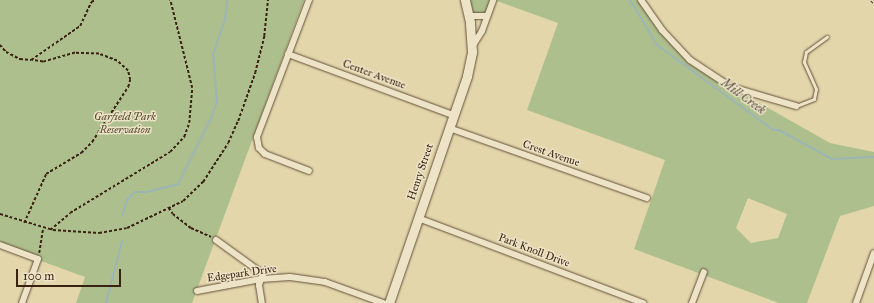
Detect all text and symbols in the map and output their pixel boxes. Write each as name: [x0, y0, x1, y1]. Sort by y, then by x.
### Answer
street label: Center Avenue: [341, 58, 407, 92]
water label: Mill Creek: [718, 76, 768, 118]
park label: Garfield Park Reservation: [94, 111, 156, 137]
street label: Crest Avenue: [521, 138, 581, 170]
street label: Henry Street: [405, 142, 437, 202]
street label: Park Knoll Drive: [496, 231, 572, 271]
scale bar: [18, 261, 123, 287]
street label: Edgepark Drive: [206, 263, 278, 285]
text: 100 m: [23, 269, 54, 283]

